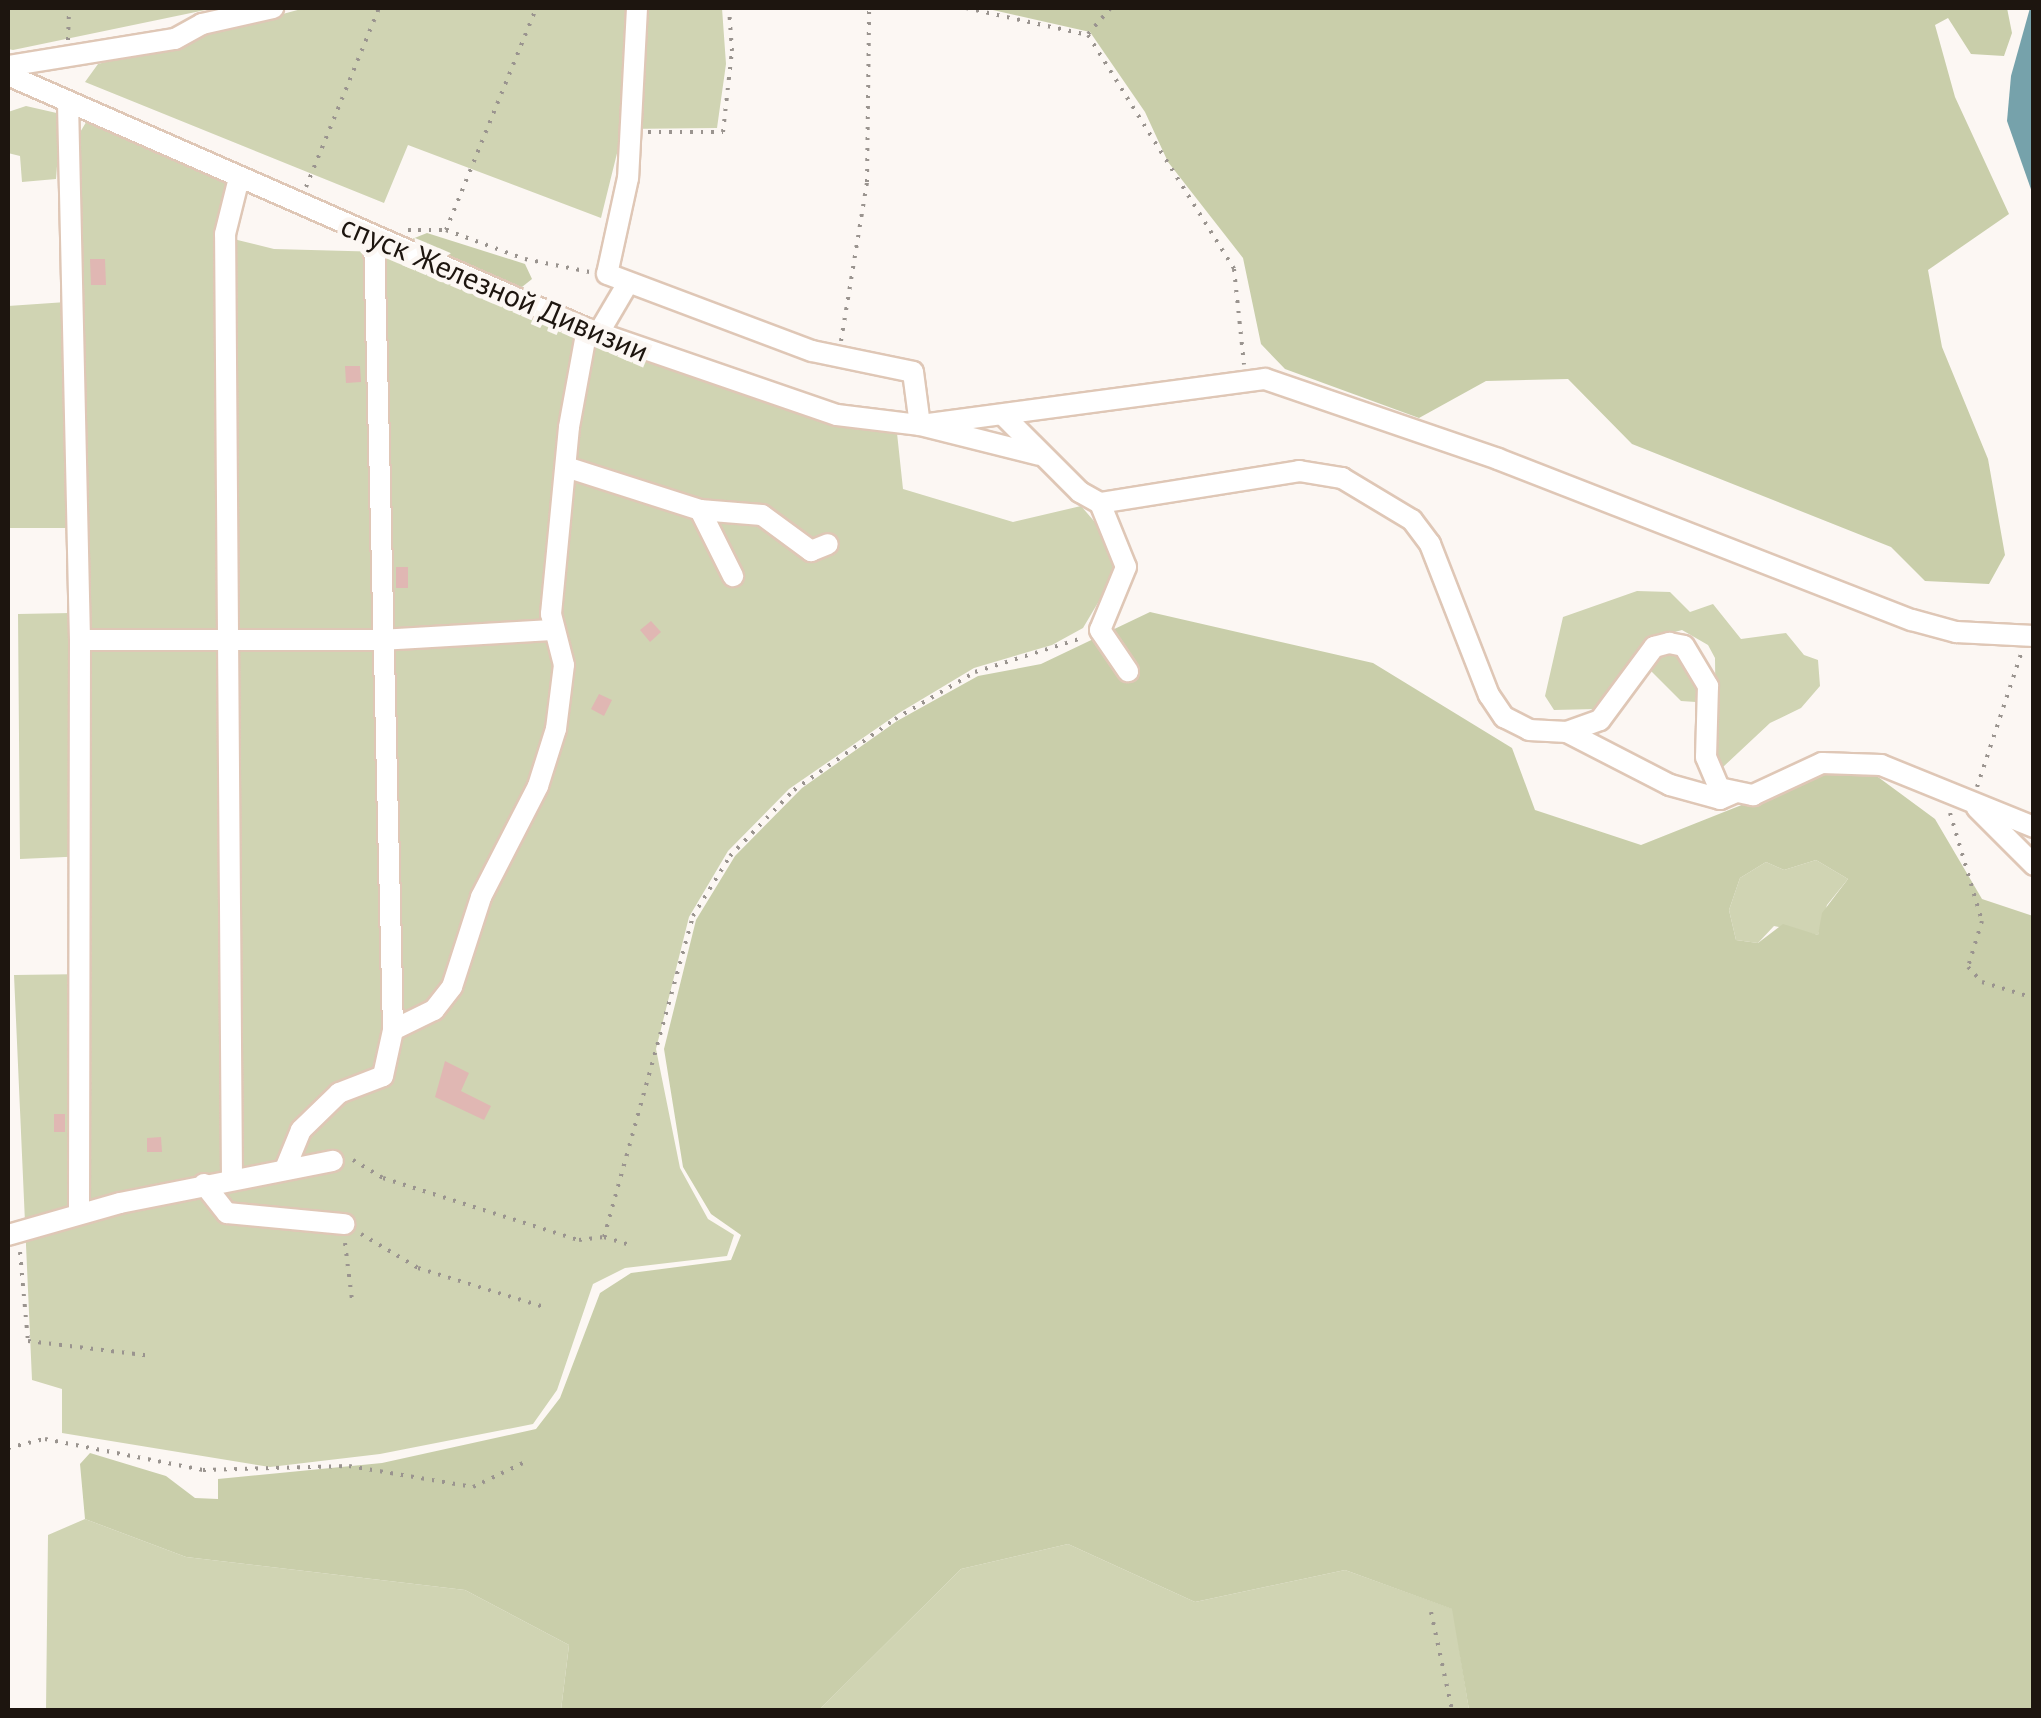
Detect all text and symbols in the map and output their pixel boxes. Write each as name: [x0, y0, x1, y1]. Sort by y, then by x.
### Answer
street label: спуск Железной Дивизии: [336, 207, 654, 369]

